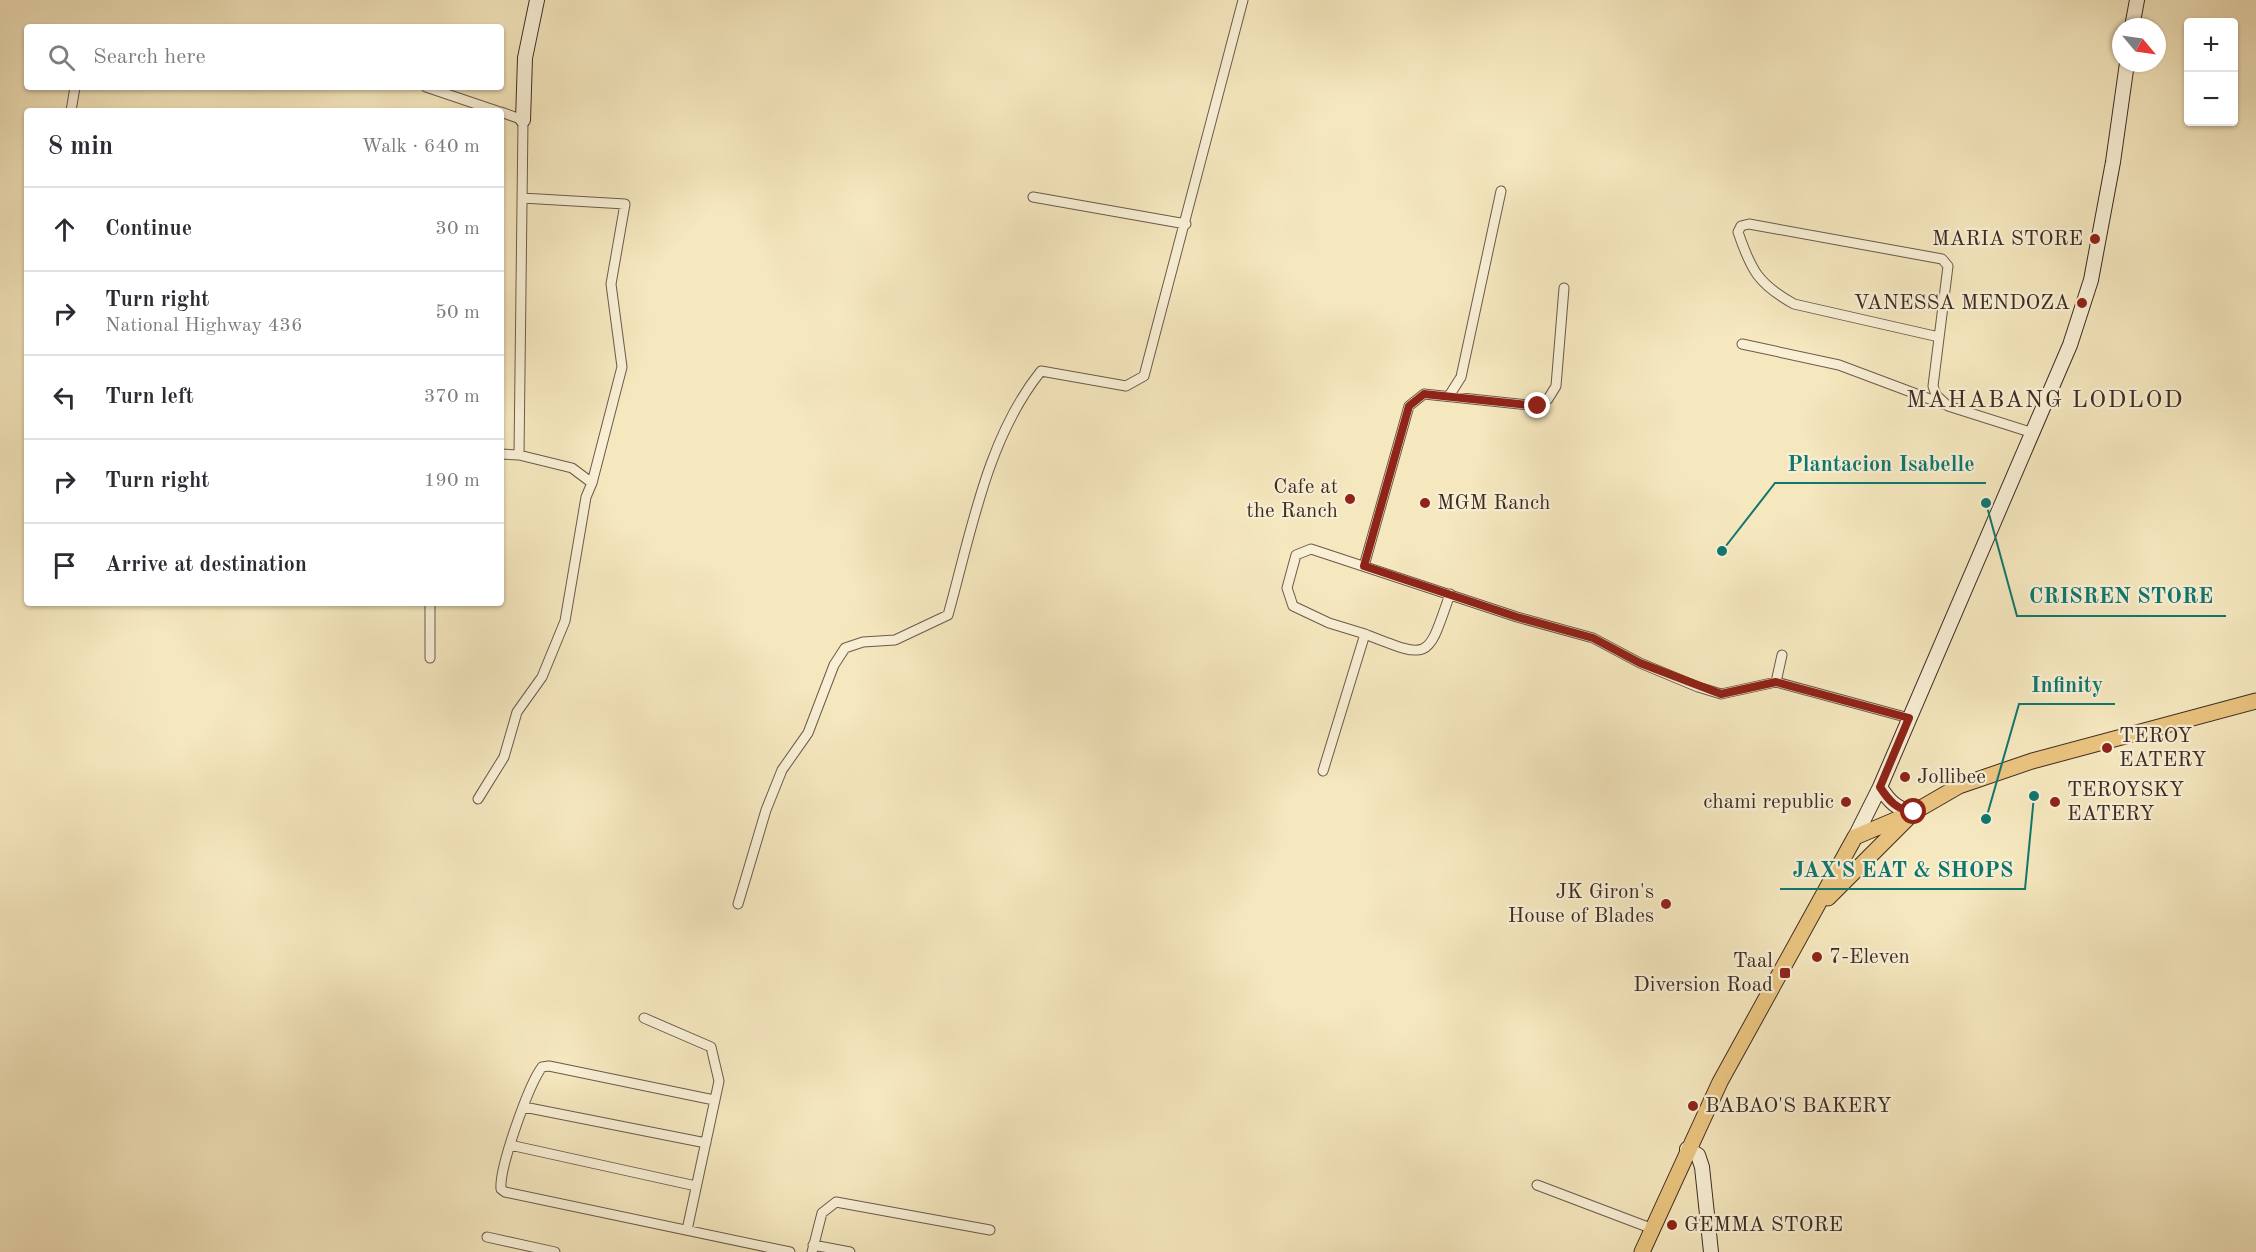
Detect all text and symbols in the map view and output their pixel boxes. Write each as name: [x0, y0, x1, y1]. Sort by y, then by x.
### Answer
north arrow: [2112, 18, 2166, 72]
map controls: [2184, 18, 2238, 126]
button: +: [2184, 18, 2238, 72]
search box: [24, 24, 504, 90]
icon: search: [45, 41, 78, 74]
text: Search here: [93, 46, 206, 68]
button: −: [2184, 72, 2238, 126]
text: 8 min: [48, 134, 113, 160]
text: Walk · 640 m: [361, 137, 480, 157]
icon: ahead: [48, 213, 81, 246]
text: Continue: [105, 218, 192, 240]
text: 30 m: [435, 219, 480, 239]
place label: MARIA STORE: [1932, 229, 2083, 250]
marker: MARIA STORE: [2088, 232, 2102, 246]
text: Turn right: [105, 289, 209, 311]
place label: VANESSA MENDOZA: [1854, 293, 2070, 314]
marker: VANESSA MENDOZA: [2075, 296, 2089, 310]
icon: right: [48, 297, 81, 330]
text: 50 m: [435, 303, 480, 323]
text: National Highway 436: [105, 316, 303, 336]
icon: left: [48, 381, 81, 414]
text: Turn left: [105, 386, 194, 408]
text: 370 m: [424, 387, 480, 407]
district label: MAHABANG LODLOD: [1906, 389, 2184, 413]
route end: [1524, 392, 1550, 418]
callout: Plantacion Isabelle: [1775, 443, 1986, 483]
text: Plantacion Isabelle: [1787, 454, 1975, 476]
icon: right: [48, 465, 81, 498]
text: Turn right: [105, 470, 209, 492]
text: 190 m: [424, 471, 480, 491]
place label: Cafe at the Ranch: [1246, 477, 1338, 522]
marker: Cafe at the Ranch: [1343, 492, 1357, 506]
place label: MGM Ranch: [1437, 493, 1551, 514]
marker: MGM Ranch: [1418, 496, 1432, 510]
icon: arrive: [48, 549, 81, 582]
text: Arrive at destination: [105, 554, 307, 576]
callout: CRISREN STORE: [2017, 576, 2226, 616]
text: CRISREN STORE: [2029, 586, 2213, 608]
callout: Infinity: [2019, 664, 2115, 704]
text: Infinity: [2031, 675, 2103, 697]
place label: TEROY EATERY: [2119, 726, 2207, 771]
marker: TEROY EATERY: [2100, 741, 2114, 755]
place label: Jollibee: [1917, 767, 1986, 788]
marker: Jollibee: [1898, 770, 1912, 784]
place label: TEROYSKY EATERY: [2067, 780, 2184, 825]
place label: chami republic: [1703, 792, 1834, 813]
marker: chami republic: [1839, 795, 1853, 809]
marker: TEROYSKY EATERY: [2048, 795, 2062, 809]
route start: [1900, 798, 1926, 824]
callout: JAX'S EAT & SHOPS: [1780, 849, 2025, 889]
text: JAX'S EAT & SHOPS: [1793, 860, 2013, 882]
place label: JK Giron's House of Blades: [1508, 882, 1654, 927]
marker: JK Giron's House of Blades: [1659, 897, 1673, 911]
place label: 7-Eleven: [1829, 947, 1910, 968]
marker: 7-Eleven: [1810, 950, 1824, 964]
place label: Taal Diversion Road: [1633, 951, 1773, 996]
marker: Taal Diversion Road: [1778, 966, 1792, 980]
place label: BABAO'S BAKERY: [1705, 1096, 1891, 1117]
marker: BABAO'S BAKERY: [1686, 1099, 1700, 1113]
place label: GEMMA STORE: [1684, 1215, 1843, 1236]
marker: GEMMA STORE: [1665, 1218, 1679, 1232]

